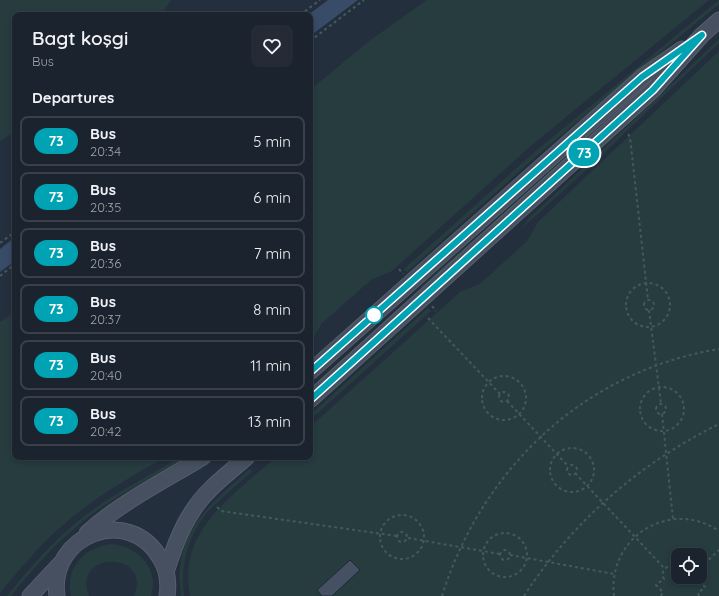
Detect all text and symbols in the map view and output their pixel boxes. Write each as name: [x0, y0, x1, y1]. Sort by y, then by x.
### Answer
button: heart: [251, 25, 293, 67]
text: Bagt koşgi: [32, 26, 128, 50]
text: Bus: [32, 53, 54, 69]
text: Departures: [32, 88, 114, 107]
text: Bus: [90, 124, 116, 143]
text: 73: [48, 132, 64, 150]
text: 5 min: [253, 132, 291, 151]
line badge: 73: [566, 140, 602, 166]
text: 20:34: [90, 143, 121, 159]
text: 73: [576, 144, 592, 162]
text: Bus: [90, 180, 116, 199]
text: 73: [48, 188, 64, 206]
text: 6 min: [253, 188, 291, 207]
text: 20:35: [90, 199, 121, 215]
text: Bus: [90, 236, 116, 255]
text: 73: [48, 244, 64, 262]
text: 7 min: [254, 244, 291, 263]
text: 20:36: [90, 255, 121, 271]
text: Bus: [90, 292, 116, 311]
text: 73: [48, 300, 64, 318]
text: 8 min: [253, 300, 291, 319]
unlabelled marker: [365, 306, 383, 324]
text: 20:37: [90, 311, 121, 327]
text: Bus: [90, 348, 116, 367]
text: 73: [48, 356, 64, 374]
text: 11 min: [250, 356, 291, 375]
text: 20:40: [90, 367, 122, 383]
text: Bus: [90, 404, 116, 423]
text: 73: [48, 412, 64, 430]
text: 13 min: [248, 412, 291, 431]
text: 20:42: [90, 423, 121, 439]
map controls: [671, 548, 707, 584]
button: locate: [671, 548, 707, 584]

